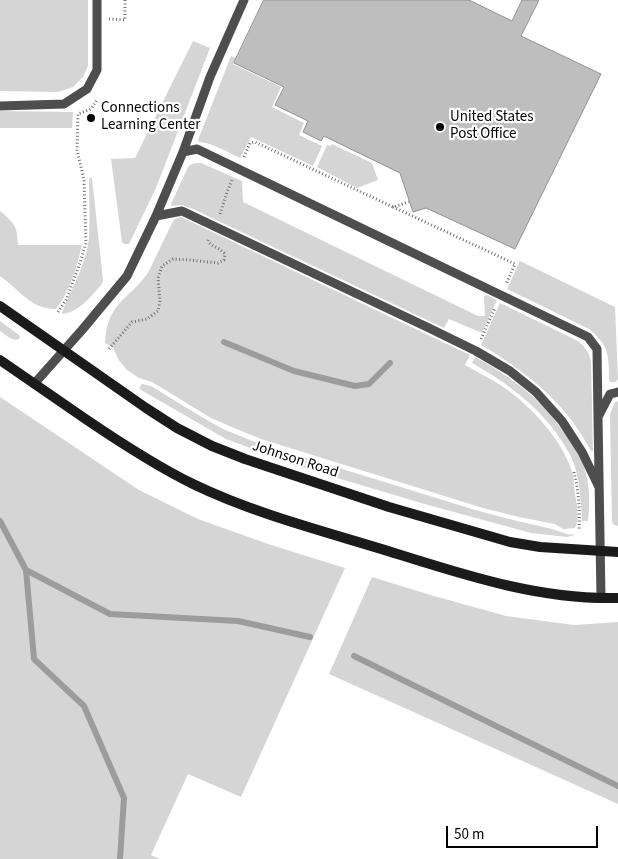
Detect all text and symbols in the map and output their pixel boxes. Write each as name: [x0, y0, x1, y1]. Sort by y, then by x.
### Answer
place label: Connections Learning Center: [101, 100, 200, 135]
place label: United States Post Office: [450, 109, 534, 144]
marker: Connections Learning Center: [85, 112, 97, 124]
marker: United States Post Office: [434, 121, 446, 133]
street label: Johnson Road: [250, 438, 340, 482]
scale bar: [448, 816, 600, 848]
text: 50 m: [454, 824, 484, 845]

